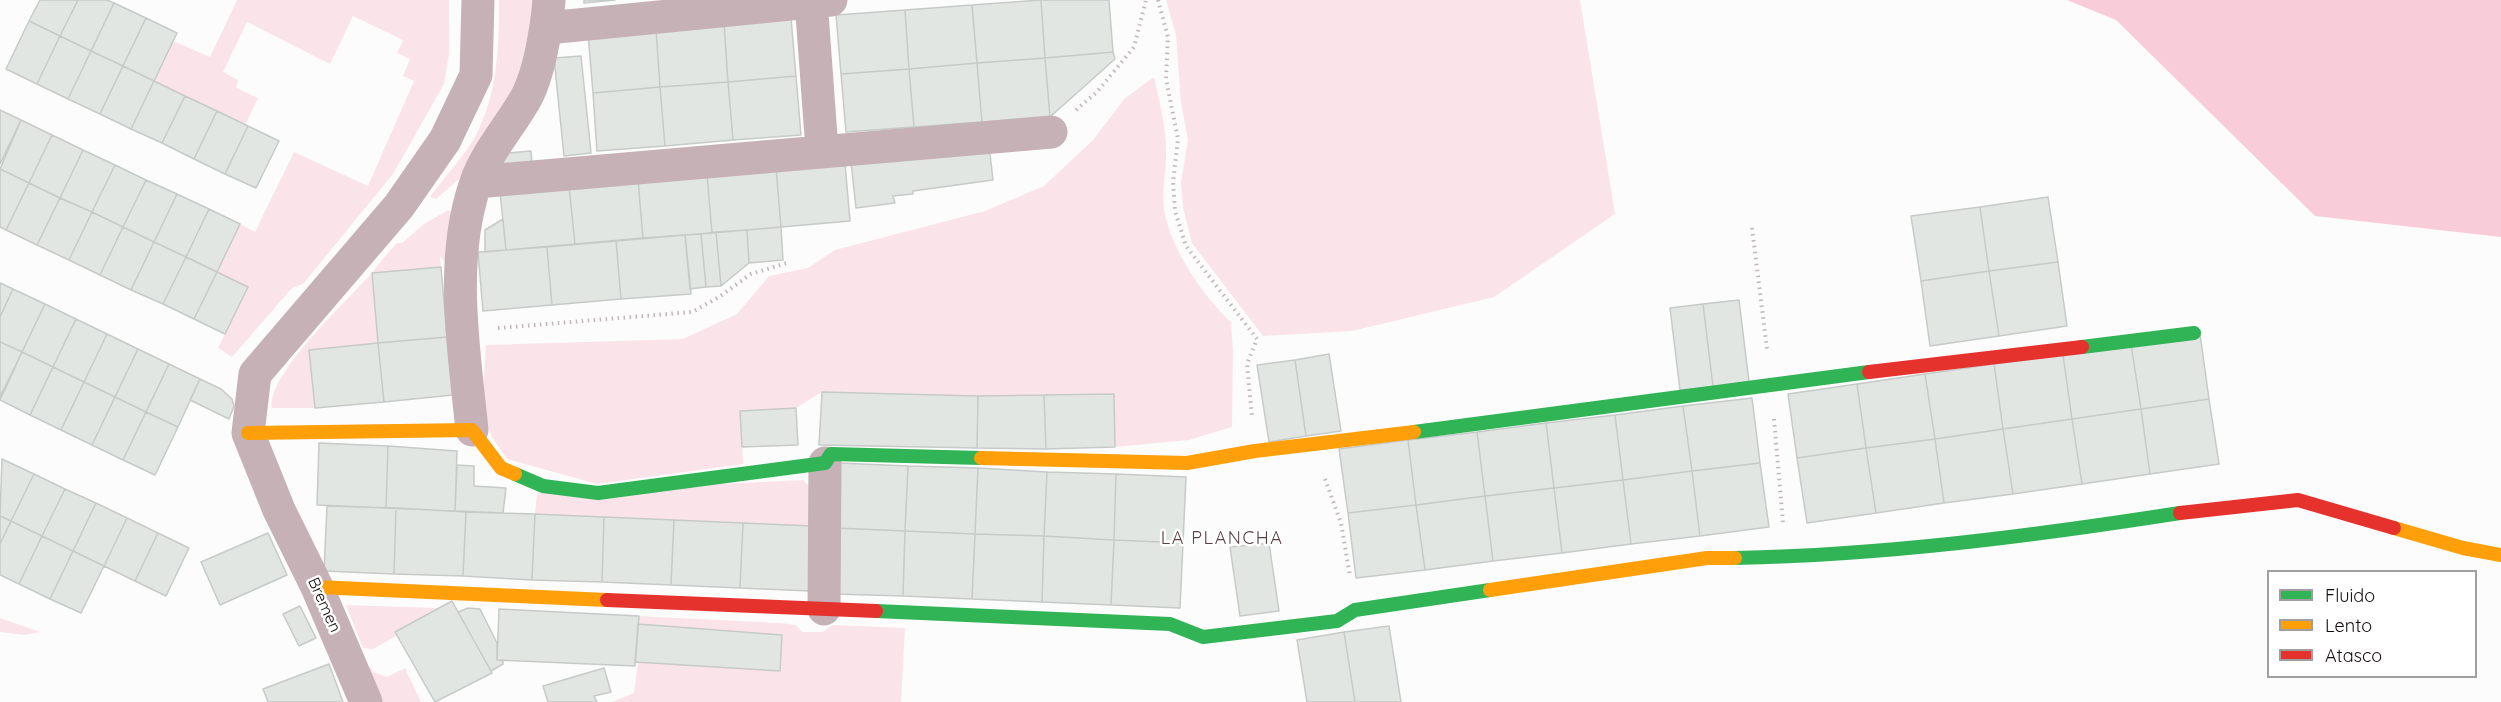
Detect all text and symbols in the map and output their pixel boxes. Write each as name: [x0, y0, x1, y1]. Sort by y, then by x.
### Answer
district label: LA PLANCHA: [1161, 528, 1283, 550]
legend: [2267, 570, 2477, 678]
street label: Bremen: [303, 575, 345, 635]
text: Fluido: [2325, 584, 2375, 607]
text: Lento: [2325, 614, 2372, 637]
text: Atasco: [2325, 644, 2382, 667]

